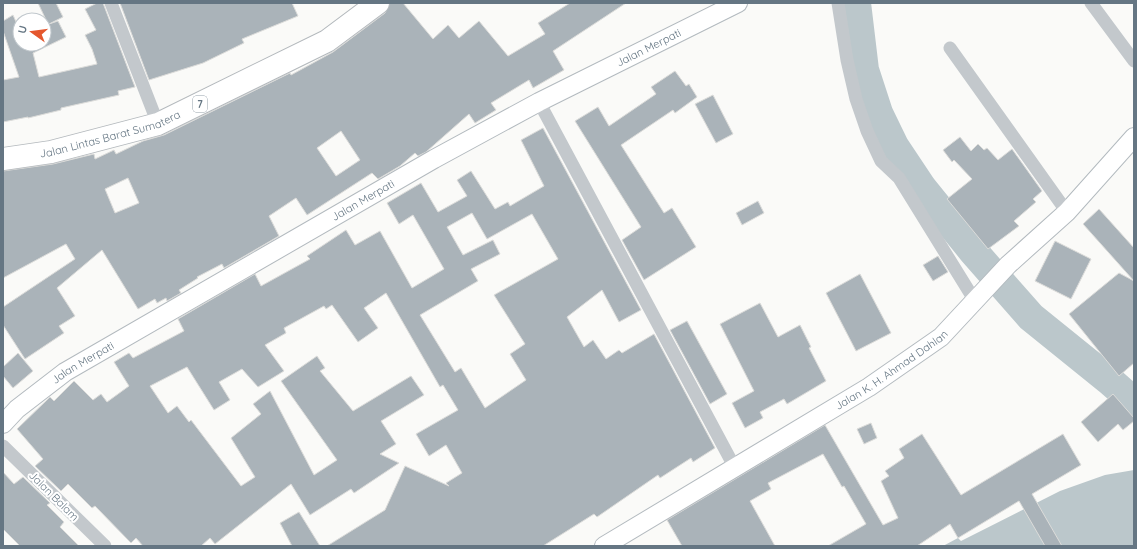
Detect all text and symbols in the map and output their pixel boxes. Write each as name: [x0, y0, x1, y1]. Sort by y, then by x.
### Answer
north arrow: [12, 12, 52, 52]
text: U: [15, 24, 30, 35]
street label: Jalan Merpati: [614, 26, 683, 69]
road number: 7: [193, 96, 207, 112]
street label: Jalan Lintas Barat Sumatera: [39, 107, 183, 161]
street label: Jalan Merpati: [329, 176, 397, 224]
street label: Jalan K. H. Ahmad Dahlan: [832, 327, 951, 413]
street label: Jalan Merpati: [49, 338, 116, 387]
street label: Jalan Balam: [26, 468, 82, 524]

